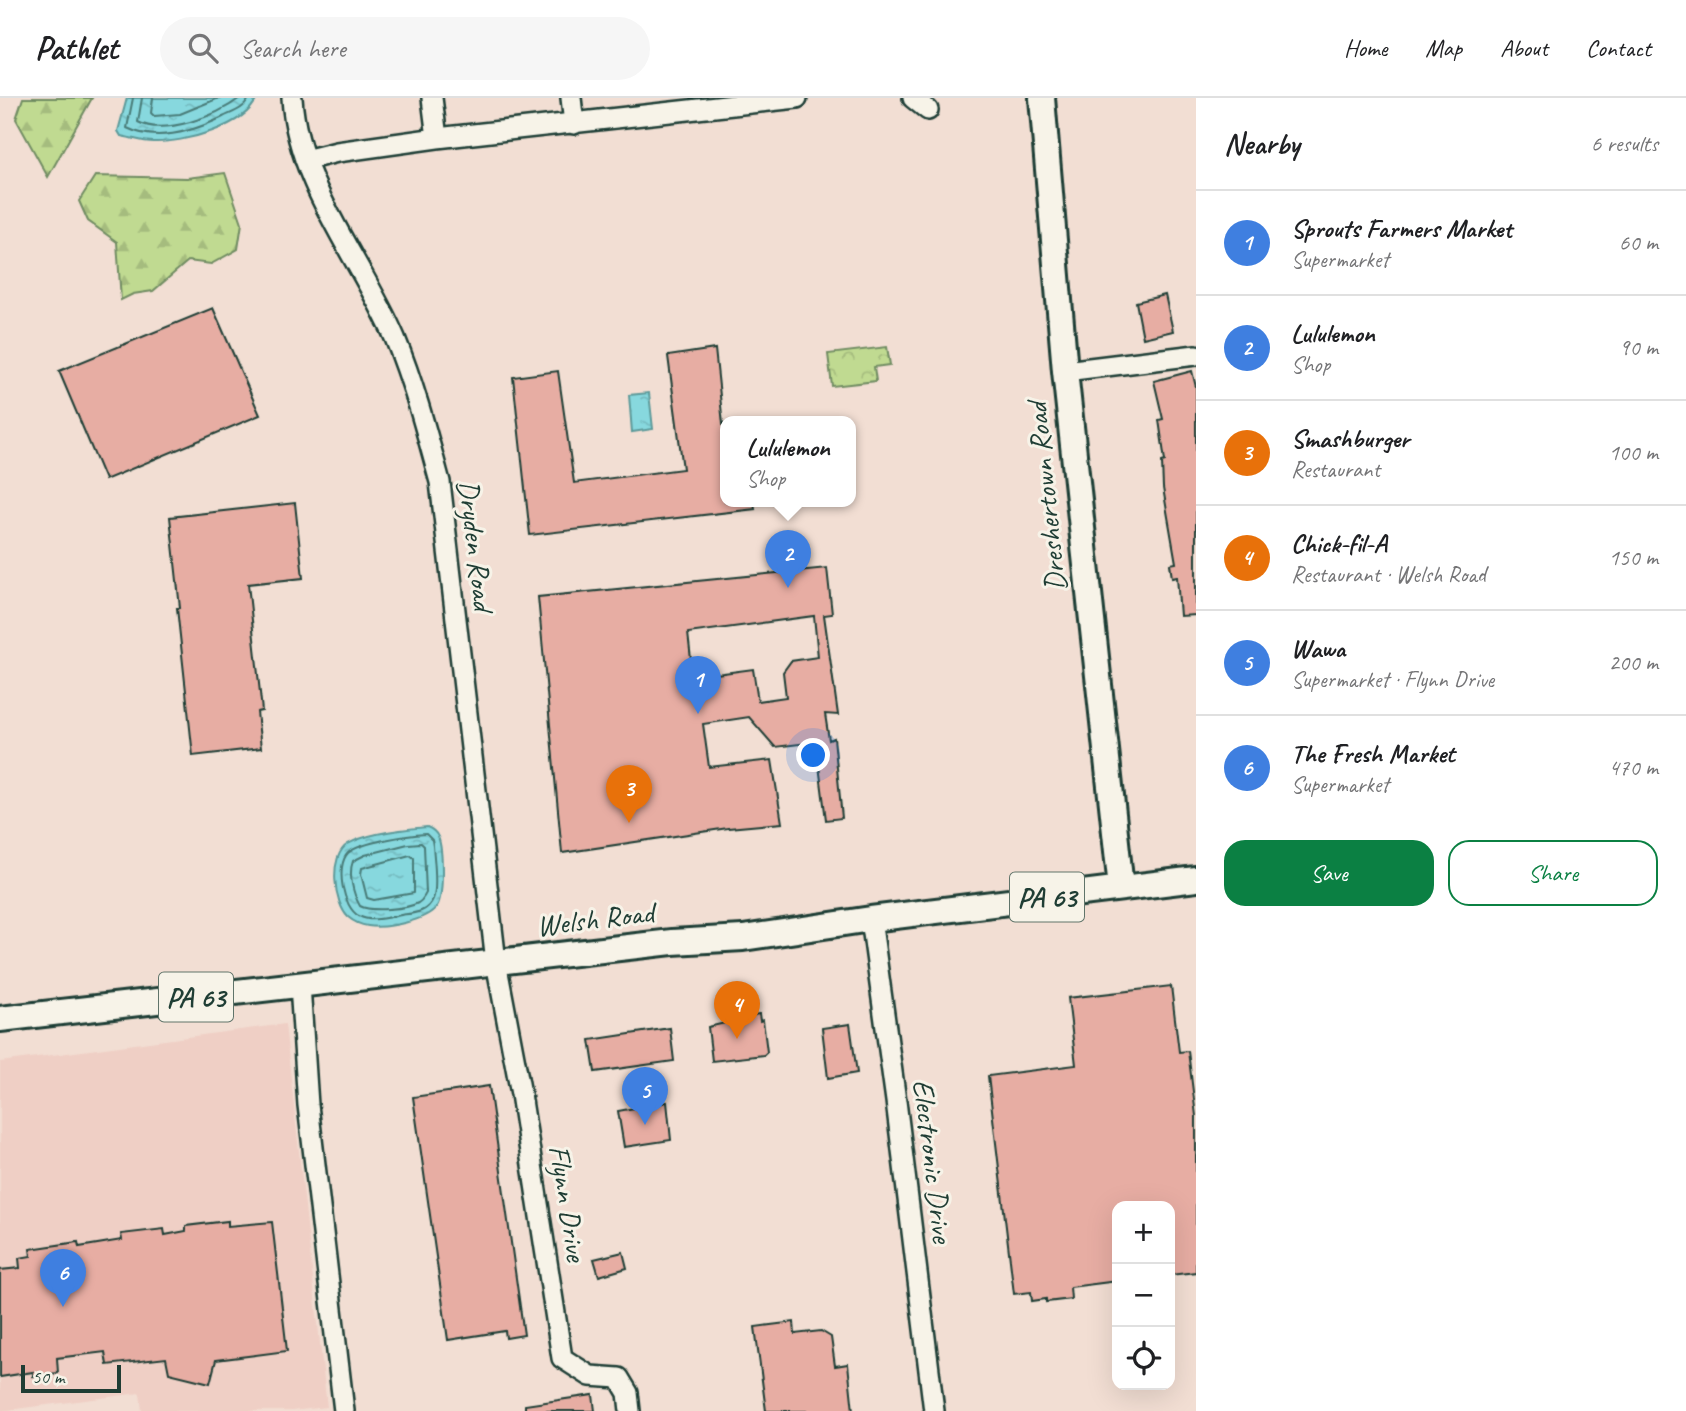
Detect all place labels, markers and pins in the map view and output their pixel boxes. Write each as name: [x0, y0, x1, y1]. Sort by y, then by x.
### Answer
pin: 2: [765, 530, 811, 588]
pin: 1: [675, 656, 721, 714]
pin: 3: [606, 765, 652, 823]
pin: 4: [714, 981, 760, 1039]
pin: 5: [622, 1067, 668, 1125]
pin: 6: [40, 1249, 86, 1307]

